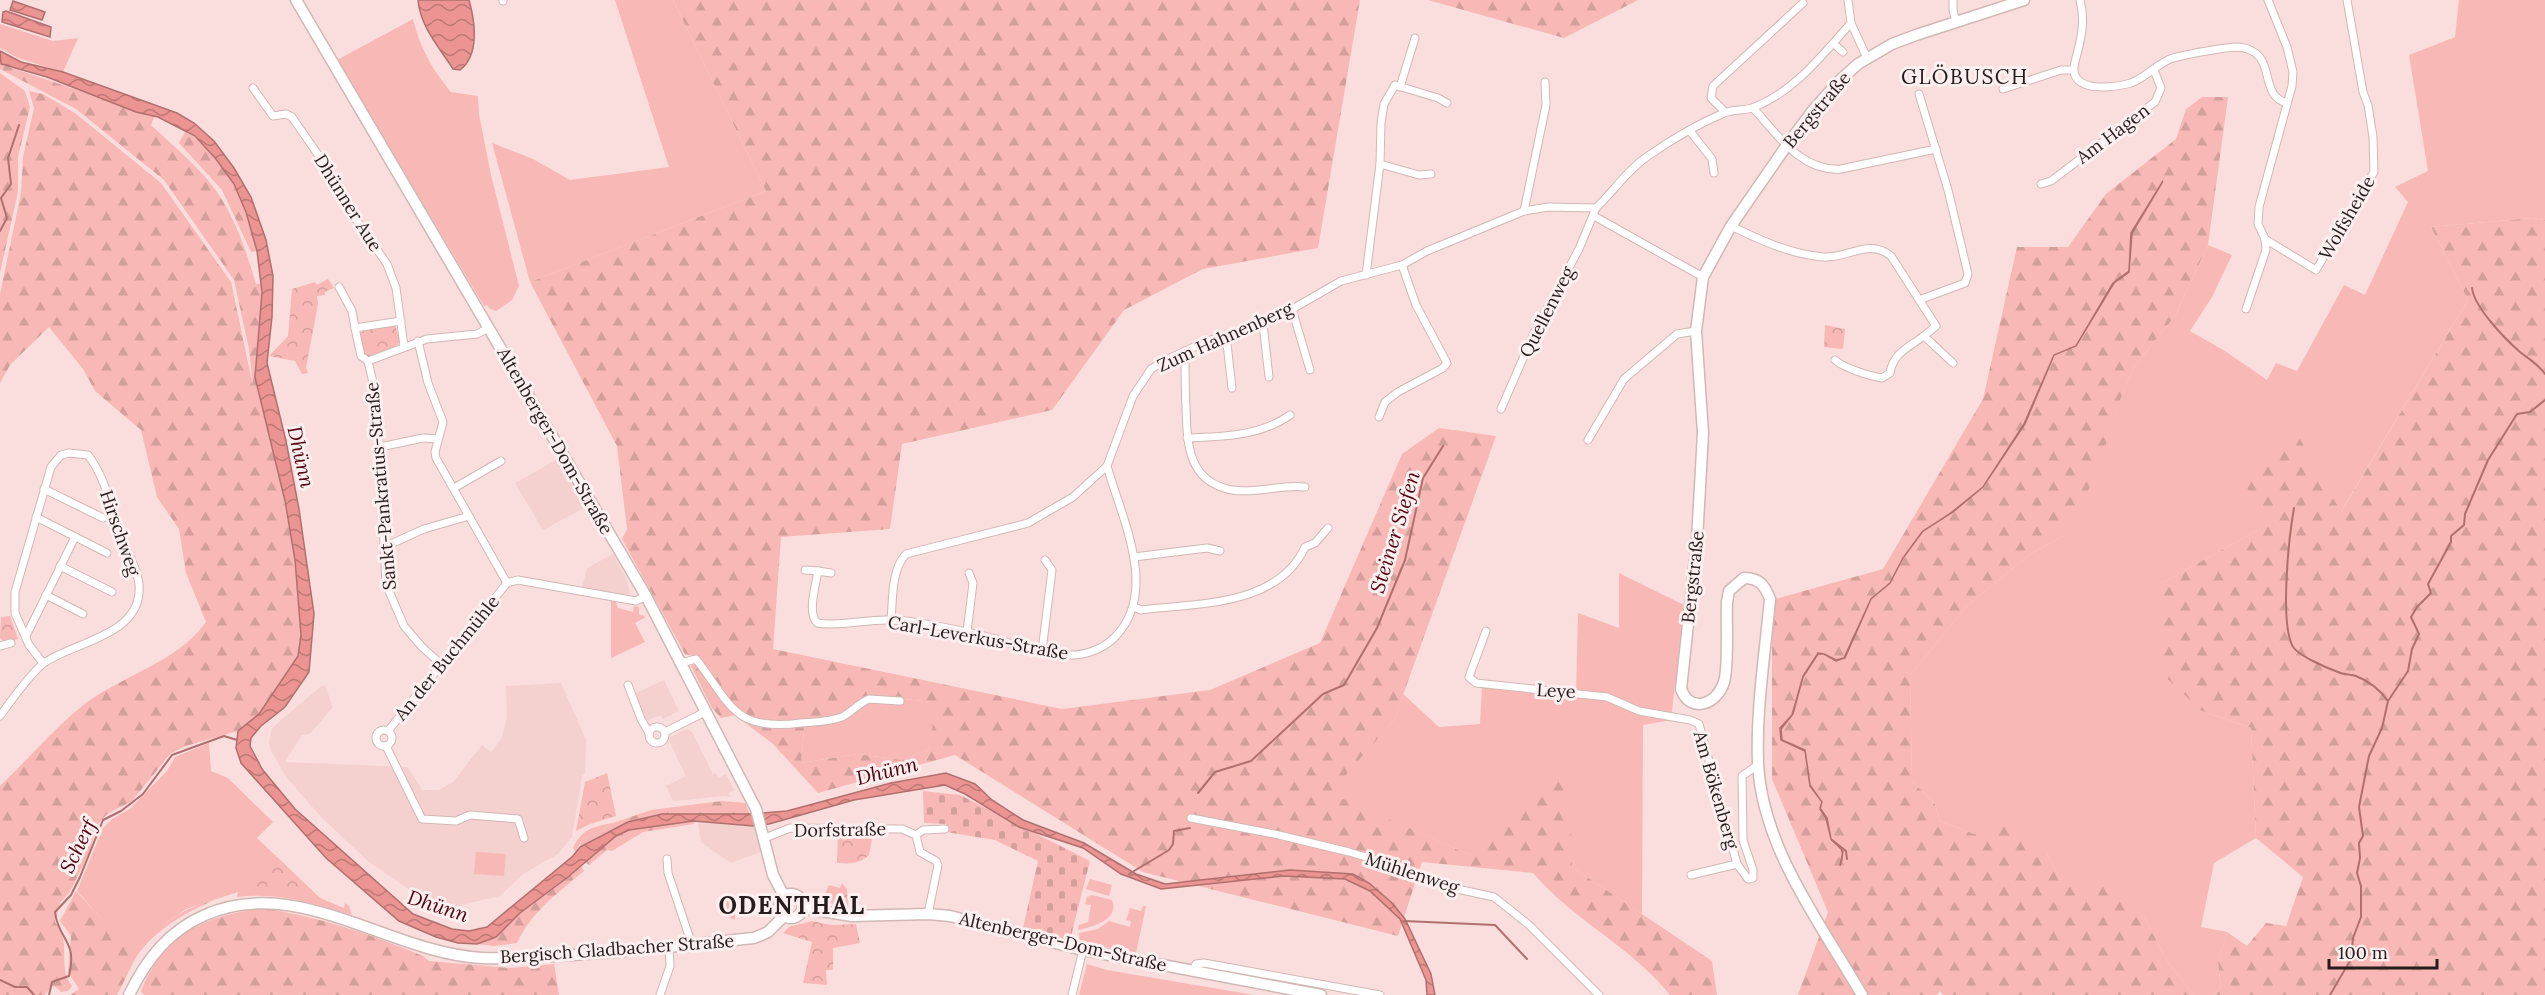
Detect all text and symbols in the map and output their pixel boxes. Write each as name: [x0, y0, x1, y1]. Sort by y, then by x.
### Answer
district label: GLÖBUSCH: [1901, 63, 2029, 90]
street label: Bergstraße: [1778, 67, 1855, 153]
street label: Am Hagen: [2071, 99, 2154, 169]
street label: Dhünner Aue: [309, 150, 388, 256]
street label: Wolfsheide: [2313, 171, 2380, 264]
street label: Quellenweg: [1514, 262, 1580, 361]
street label: Zum Hahnenberg: [1153, 296, 1297, 377]
street label: Altenberger-Dom-Straße: [492, 342, 619, 539]
street label: Sankt-Pankratius-Straße: [360, 381, 401, 591]
water label: Dhünn: [282, 424, 321, 491]
water label: Steiner Siefen: [1364, 467, 1425, 596]
street label: Hirschweg: [95, 487, 146, 580]
street label: Bergstraße: [1676, 529, 1709, 624]
street label: An der Buchmühle: [388, 590, 504, 726]
street label: Carl-Leverkus-Straße: [886, 610, 1070, 665]
street label: Leye: [1536, 678, 1576, 703]
street label: Am Bökenberg: [1688, 727, 1745, 853]
water label: Dhünn: [854, 751, 921, 790]
water label: Scherf: [54, 813, 102, 877]
street label: Dorfstraße: [794, 817, 886, 842]
street label: Mühlenweg: [1362, 847, 1463, 899]
water label: Dhünn: [405, 884, 472, 927]
district label: ODENTHAL: [718, 890, 866, 921]
street label: Altenberger-Dom-Straße: [956, 906, 1169, 977]
street label: Bergisch Gladbacher Straße: [499, 929, 735, 968]
scale bar: [2329, 932, 2437, 970]
text: 100 m: [2338, 941, 2388, 964]

